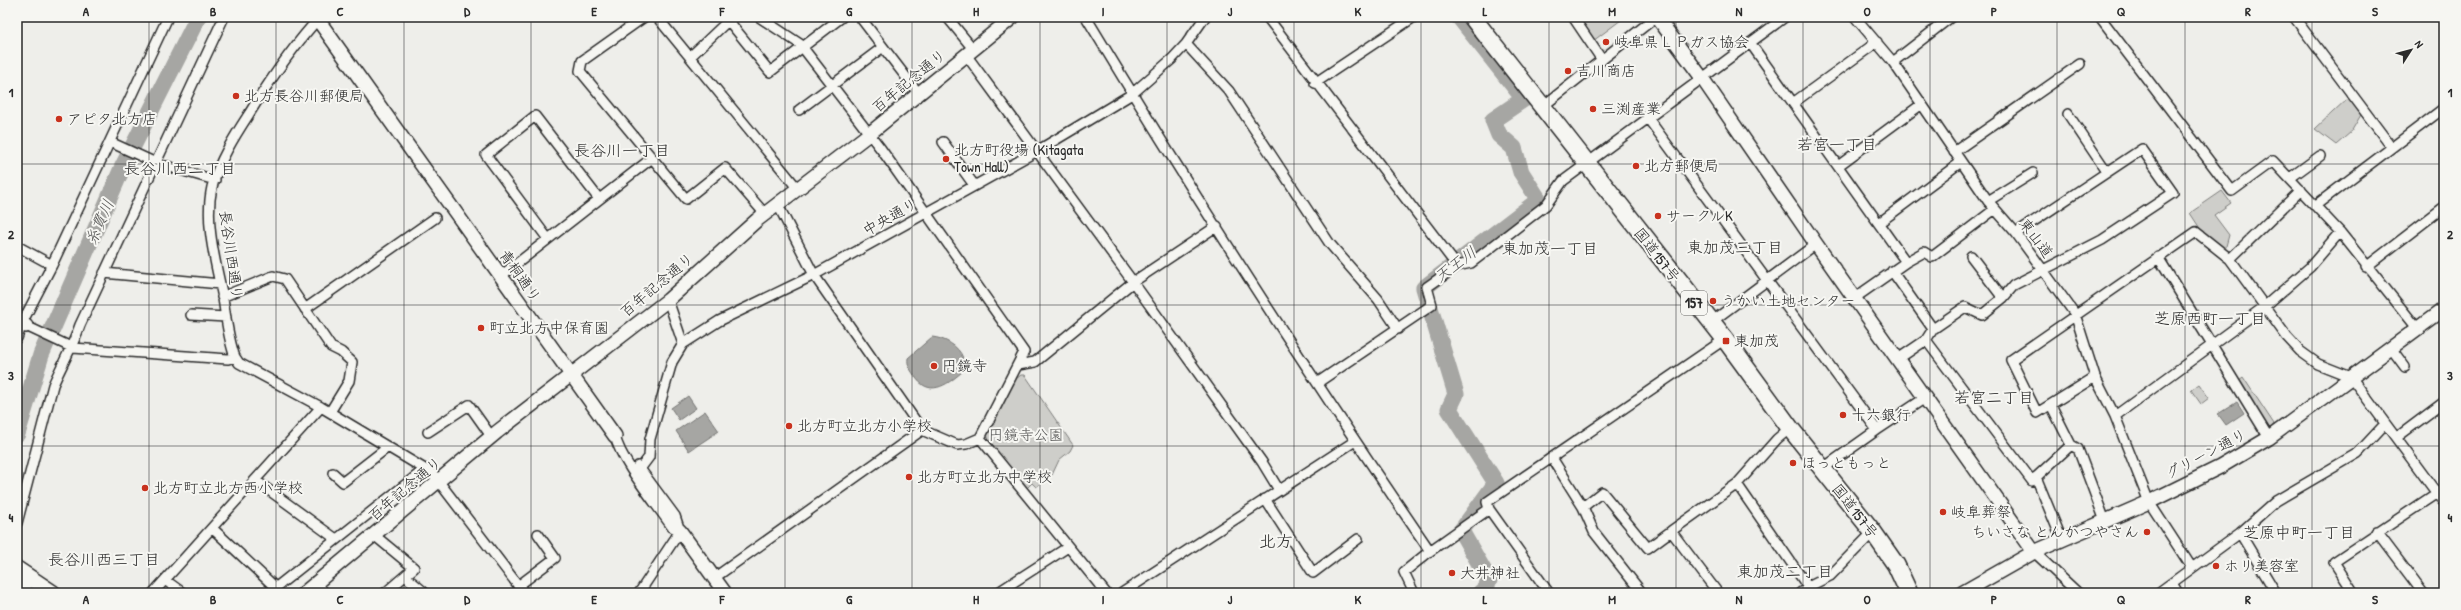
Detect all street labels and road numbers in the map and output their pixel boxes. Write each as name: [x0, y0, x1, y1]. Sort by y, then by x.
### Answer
street label: 百年記念通り: [867, 44, 950, 117]
street label: 中央通り: [858, 193, 921, 240]
street label: 長谷川西通り: [215, 209, 248, 301]
street label: 東山道: [2014, 213, 2058, 262]
street label: 国道157号: [1629, 223, 1685, 286]
street label: 青桐通り: [495, 245, 546, 306]
street label: 百年記念通り: [615, 248, 698, 322]
road number: 157: [1681, 291, 1707, 315]
street label: グリーン通り: [2161, 423, 2250, 484]
street label: 百年記念通り: [363, 452, 446, 526]
street label: 国道157号: [1827, 479, 1883, 542]

